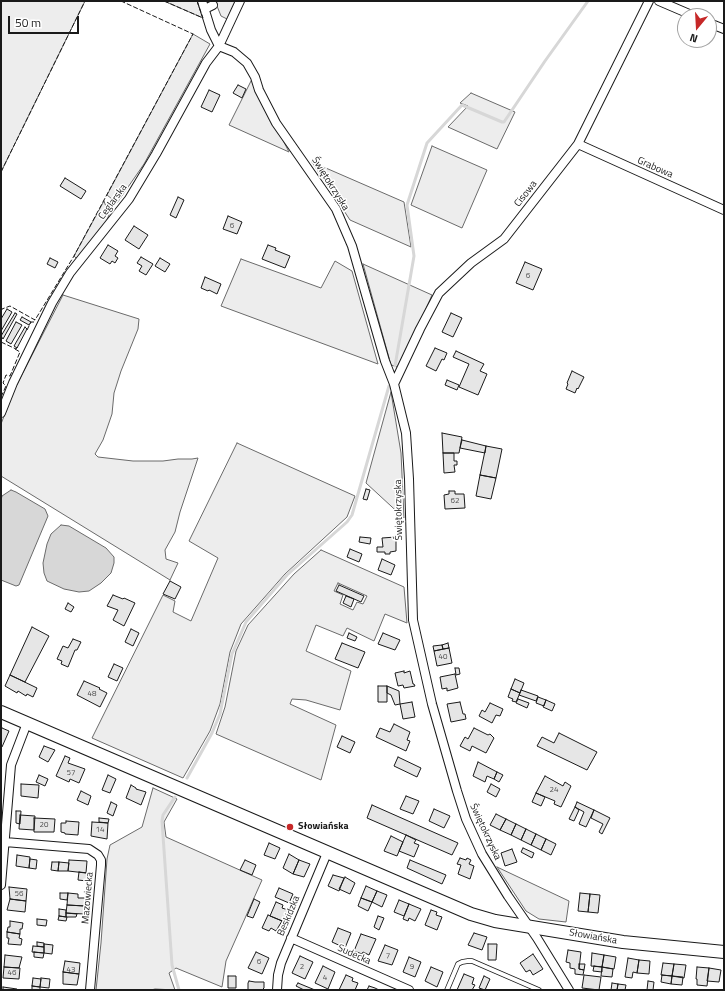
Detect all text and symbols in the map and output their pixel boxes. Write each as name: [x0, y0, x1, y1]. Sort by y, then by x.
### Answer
scale bar: [10, 8, 81, 34]
north arrow: [677, 8, 717, 48]
text: 50 m: [15, 13, 41, 32]
text: N: [688, 30, 700, 47]
street label: Świętokrzyska: [309, 155, 351, 213]
street label: Grabowa: [635, 155, 675, 181]
street label: Cisowa: [512, 178, 540, 210]
street label: Ceglarska: [96, 182, 130, 222]
house number: 6: [230, 221, 234, 231]
house number: 6: [526, 271, 530, 281]
street label: Świętokrzyska: [392, 479, 406, 541]
house number: 62: [451, 496, 459, 506]
house number: 40: [439, 652, 447, 662]
house number: 48: [88, 689, 96, 699]
house number: 57: [67, 768, 75, 778]
house number: 24: [550, 785, 558, 795]
street label: Świętokrzyska: [467, 802, 503, 862]
house number: 20: [40, 820, 48, 830]
place label: Słowiańska: [298, 821, 348, 833]
marker: Słowiańska: [285, 822, 295, 832]
house number: 14: [96, 825, 104, 835]
street label: Mazowiecka: [80, 872, 96, 924]
house number: 56: [15, 889, 23, 899]
street label: Beskidzka: [275, 894, 303, 938]
street label: Słowiańska: [568, 927, 618, 947]
street label: Sudecka: [335, 942, 373, 968]
house number: 7: [386, 951, 390, 961]
house number: 6: [257, 957, 261, 967]
house number: 2: [300, 962, 304, 972]
house number: 9: [410, 962, 414, 972]
house number: 43: [67, 965, 75, 975]
house number: 46: [8, 968, 16, 978]
house number: 4: [323, 973, 327, 983]

